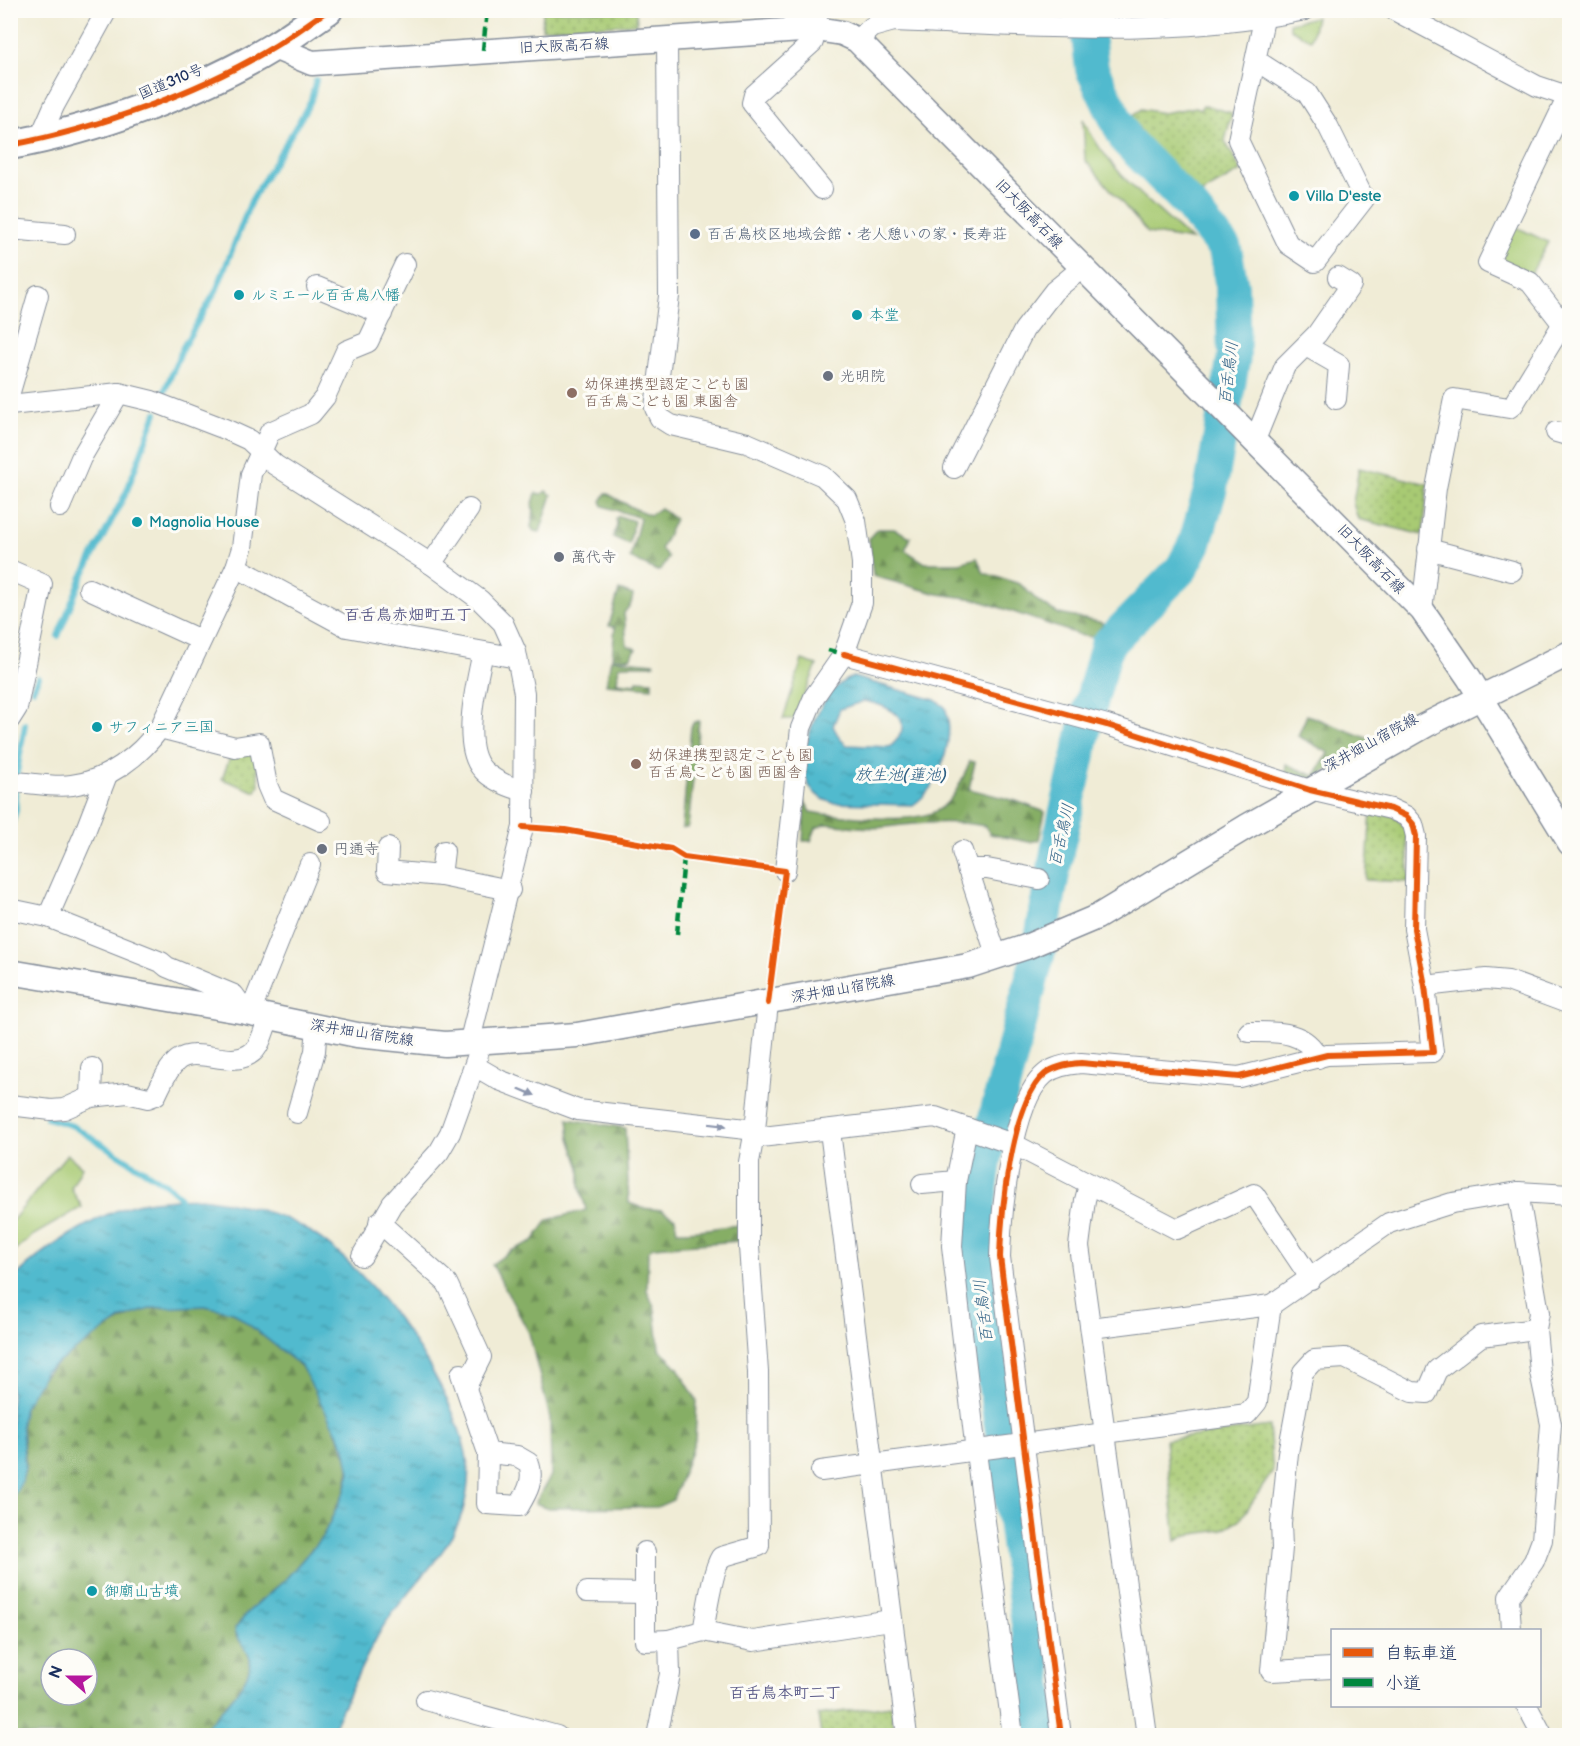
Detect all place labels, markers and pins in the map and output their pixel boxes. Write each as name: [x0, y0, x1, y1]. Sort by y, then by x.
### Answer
place label: Villa D'este: [1306, 187, 1381, 206]
marker: Villa D'este: [1287, 189, 1301, 203]
place label: 百舌鳥校区地域会館・老人憩いの家・長寿荘: [707, 225, 1007, 244]
marker: 百舌鳥校区地域会館・老人憩いの家・長寿荘: [688, 227, 702, 241]
place label: ルミエール百舌鳥八幡: [251, 286, 400, 305]
marker: ルミエール百舌鳥八幡: [232, 288, 246, 302]
place label: 本堂: [869, 306, 899, 325]
marker: 本堂: [850, 308, 864, 322]
place label: 光明院: [840, 367, 885, 386]
marker: 光明院: [821, 369, 835, 383]
place label: 幼保連携型認定こども園 百舌鳥こども園 東園舎: [584, 375, 749, 411]
marker: 幼保連携型認定こども園 百舌鳥こども園 東園舎: [565, 386, 579, 400]
place label: Magnolia House: [149, 513, 260, 532]
marker: Magnolia House: [130, 515, 144, 529]
place label: 萬代寺: [571, 548, 616, 567]
marker: 萬代寺: [552, 550, 566, 564]
place label: サフィニア三国: [109, 718, 214, 737]
marker: サフィニア三国: [90, 720, 104, 734]
place label: 幼保連携型認定こども園 百舌鳥こども園 西園舎: [648, 746, 813, 782]
marker: 幼保連携型認定こども園 百舌鳥こども園 西園舎: [629, 757, 643, 771]
place label: 円通寺: [334, 840, 379, 859]
marker: 円通寺: [315, 842, 329, 856]
place label: 御廟山古墳: [104, 1582, 179, 1601]
marker: 御廟山古墳: [85, 1584, 99, 1598]

